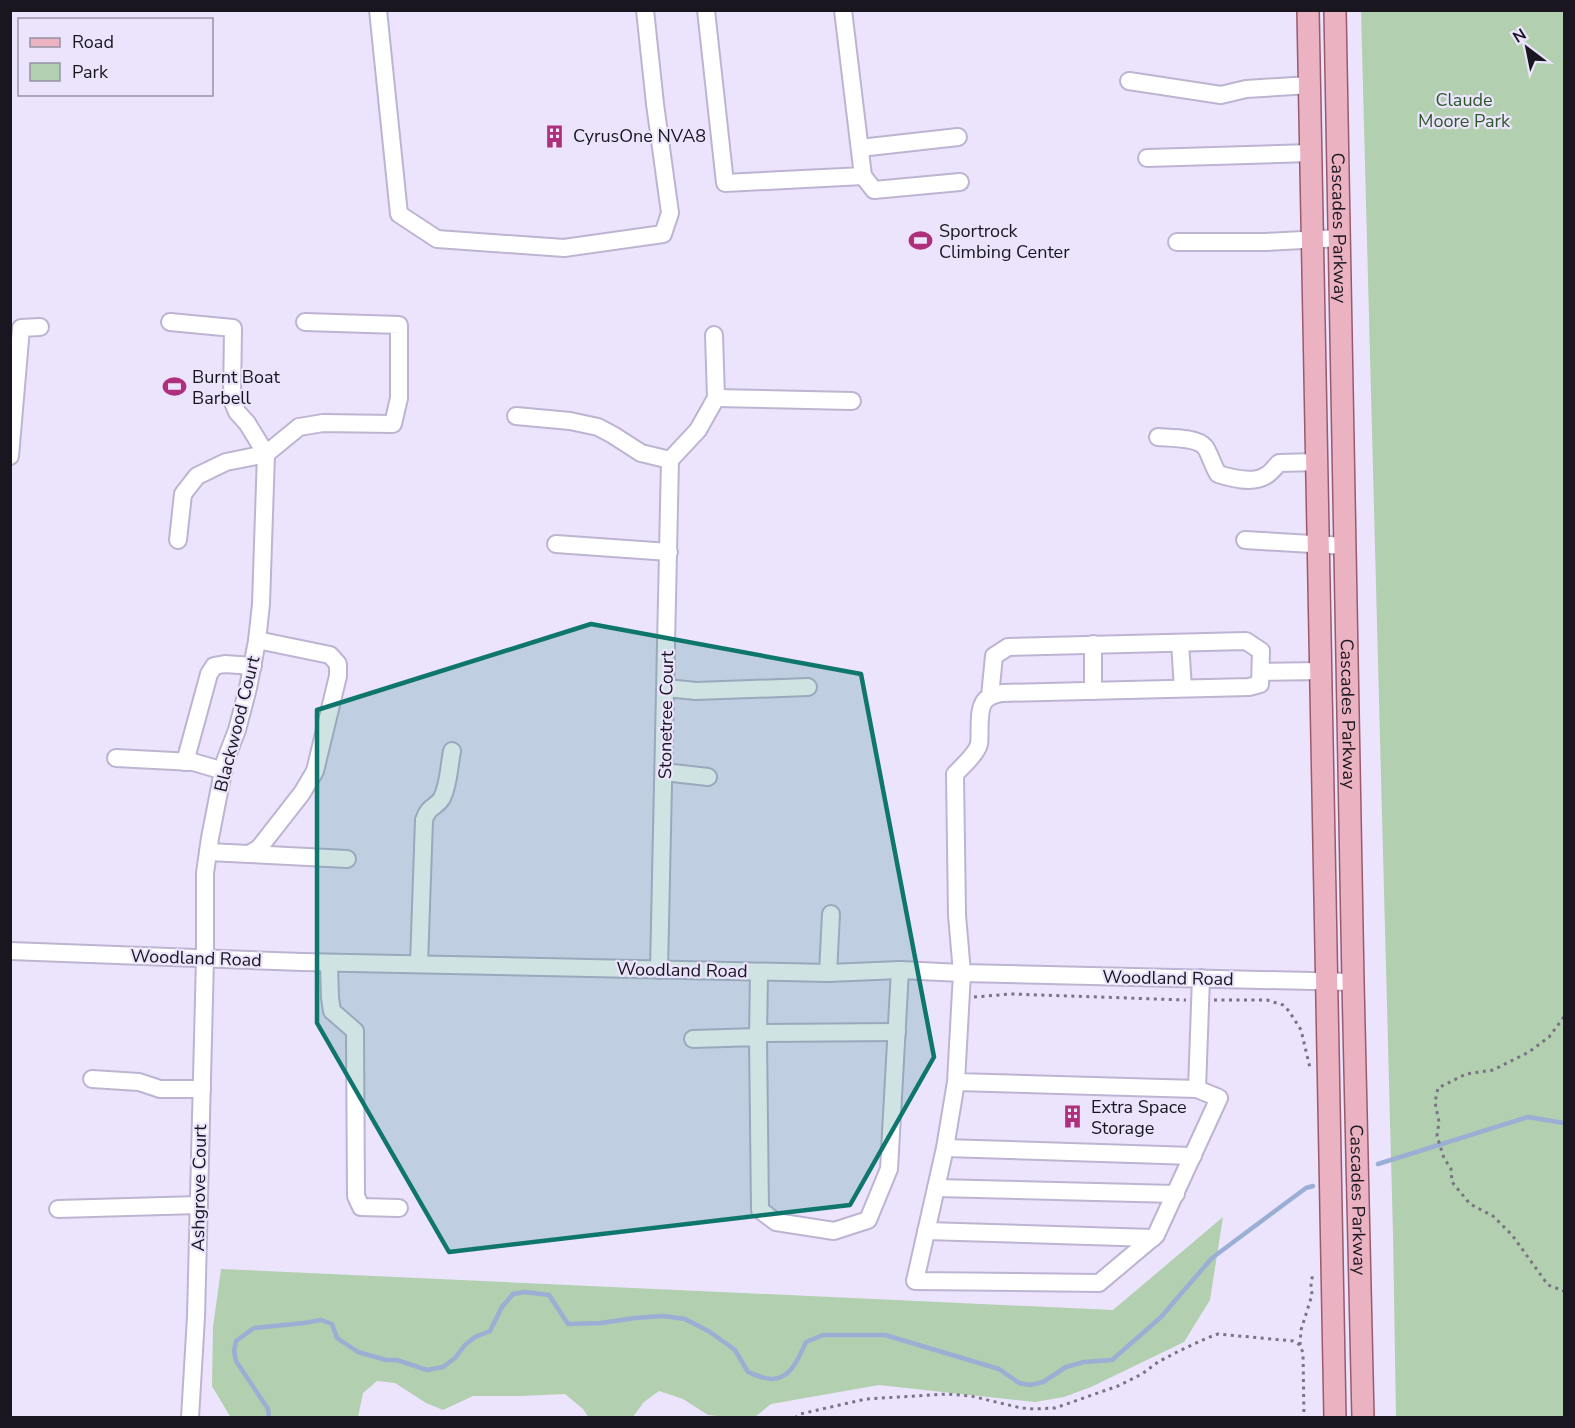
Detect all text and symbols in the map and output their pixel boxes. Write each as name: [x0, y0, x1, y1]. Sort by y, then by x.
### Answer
legend: [18, 18, 213, 96]
north arrow: [1497, 18, 1557, 78]
text: N: [1509, 24, 1530, 49]
text: Road: [72, 30, 114, 54]
text: Park: [72, 60, 109, 84]
park label: Claude Moore Park: [1418, 88, 1511, 133]
building icon: CyrusOne NVA8: [542, 123, 568, 149]
place label: CyrusOne NVA8: [573, 124, 706, 148]
street label: Cascades Parkway: [1326, 152, 1352, 304]
place label: Sportrock Climbing Center: [939, 219, 1070, 264]
sports icon: Sportrock Climbing Center: [908, 228, 934, 254]
place label: Burnt Boat Barbell: [192, 365, 281, 410]
sports icon: Burnt Boat Barbell: [161, 374, 187, 400]
street label: Cascades Parkway: [1335, 638, 1361, 790]
street label: Stonetree Court: [653, 650, 679, 779]
street label: Blackwood Court: [209, 653, 266, 794]
street label: Woodland Road: [130, 944, 262, 972]
street label: Woodland Road: [616, 957, 748, 983]
street label: Woodland Road: [1102, 965, 1234, 991]
place label: Extra Space Storage: [1091, 1095, 1187, 1140]
building icon: Extra Space Storage: [1060, 1104, 1086, 1130]
street label: Ashgrove Court: [186, 1124, 212, 1252]
street label: Cascades Parkway: [1344, 1124, 1372, 1276]

